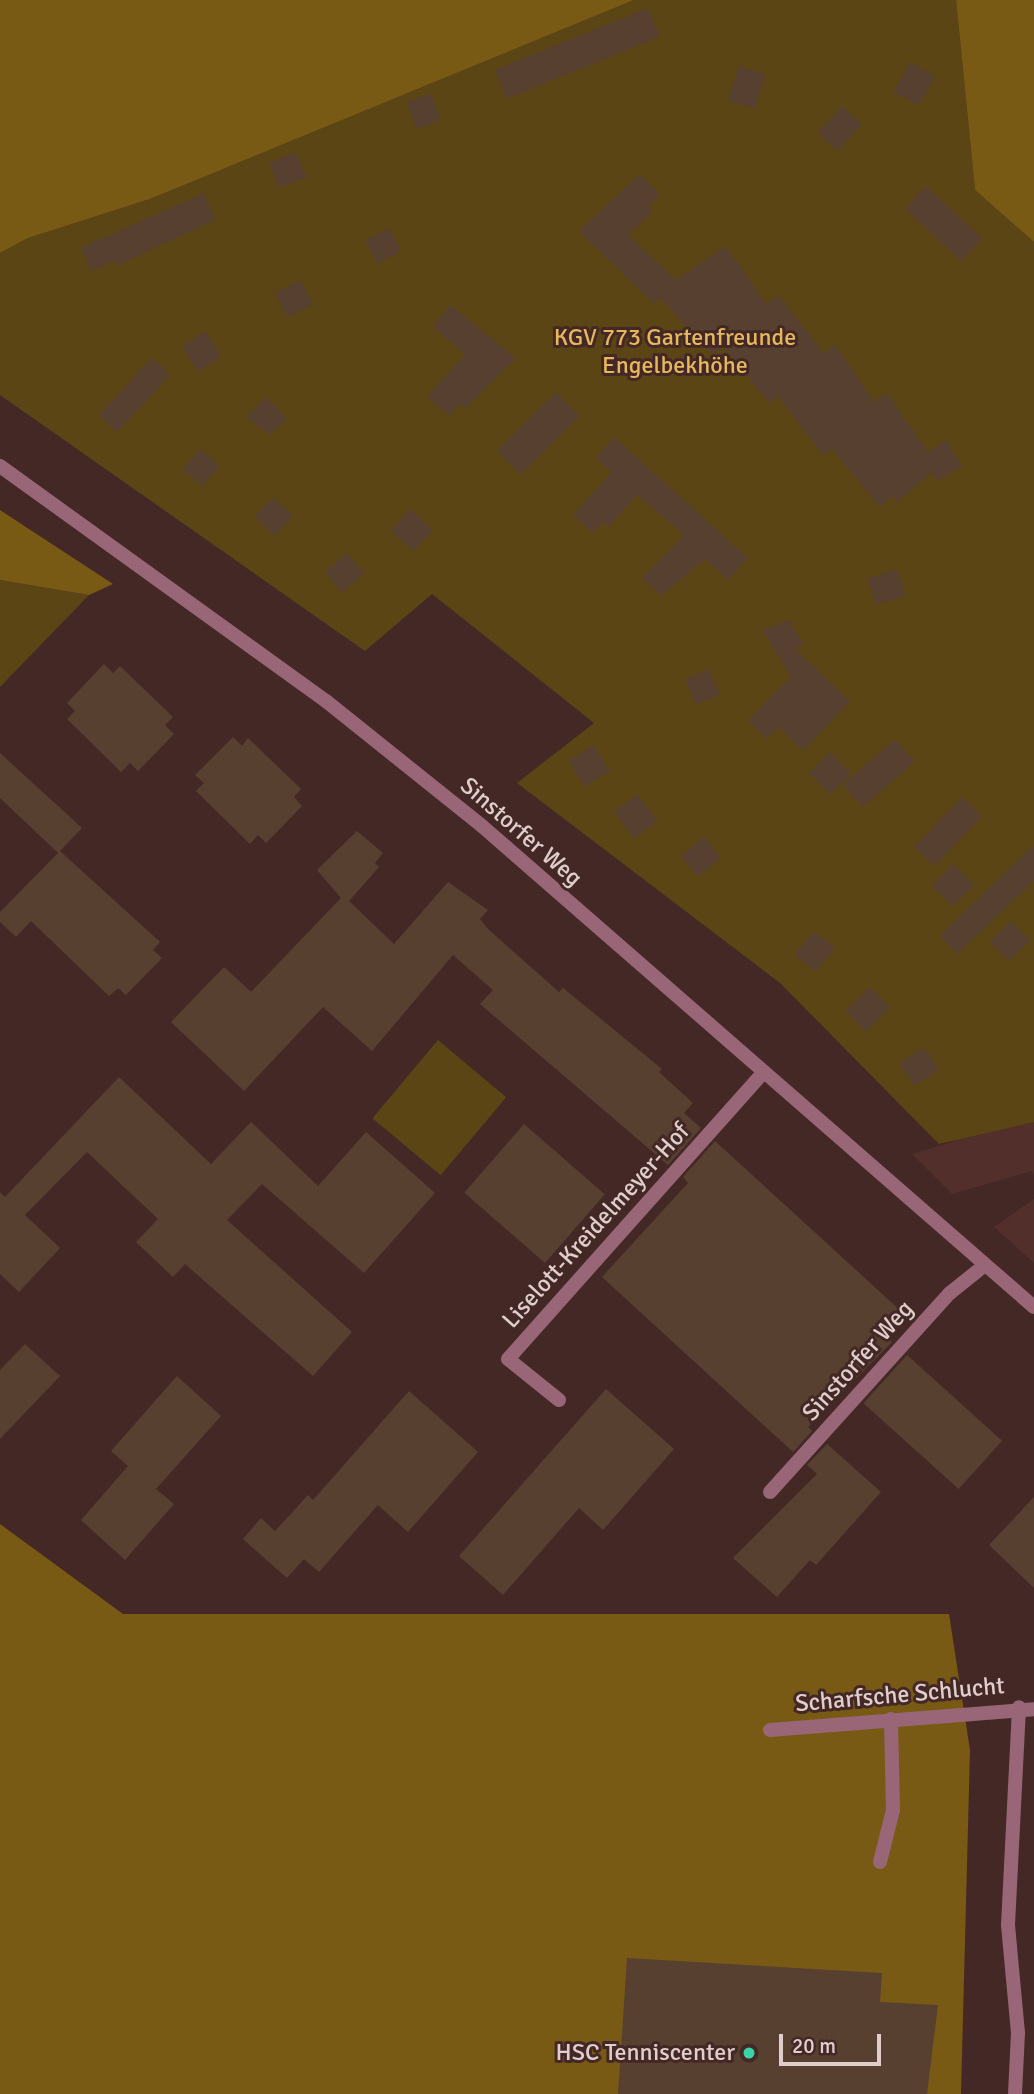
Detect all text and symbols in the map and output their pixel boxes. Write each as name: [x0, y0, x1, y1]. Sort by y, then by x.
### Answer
park label: KGV 773 Gartenfreunde Engelbekhöhe: [554, 324, 796, 380]
street label: Sinstorfer Weg: [454, 771, 588, 893]
street label: Liselott-Kreidelmeyer-Hof: [496, 1118, 696, 1334]
street label: Sinstorfer Weg: [797, 1295, 919, 1427]
street label: Scharfsche Schlucht: [794, 1672, 1006, 1718]
scale bar: [782, 2021, 884, 2064]
text: 20 m: [792, 2033, 836, 2059]
place label: HSC Tenniscenter: [555, 2039, 735, 2067]
marker: HSC Tenniscenter: [741, 2045, 757, 2061]

